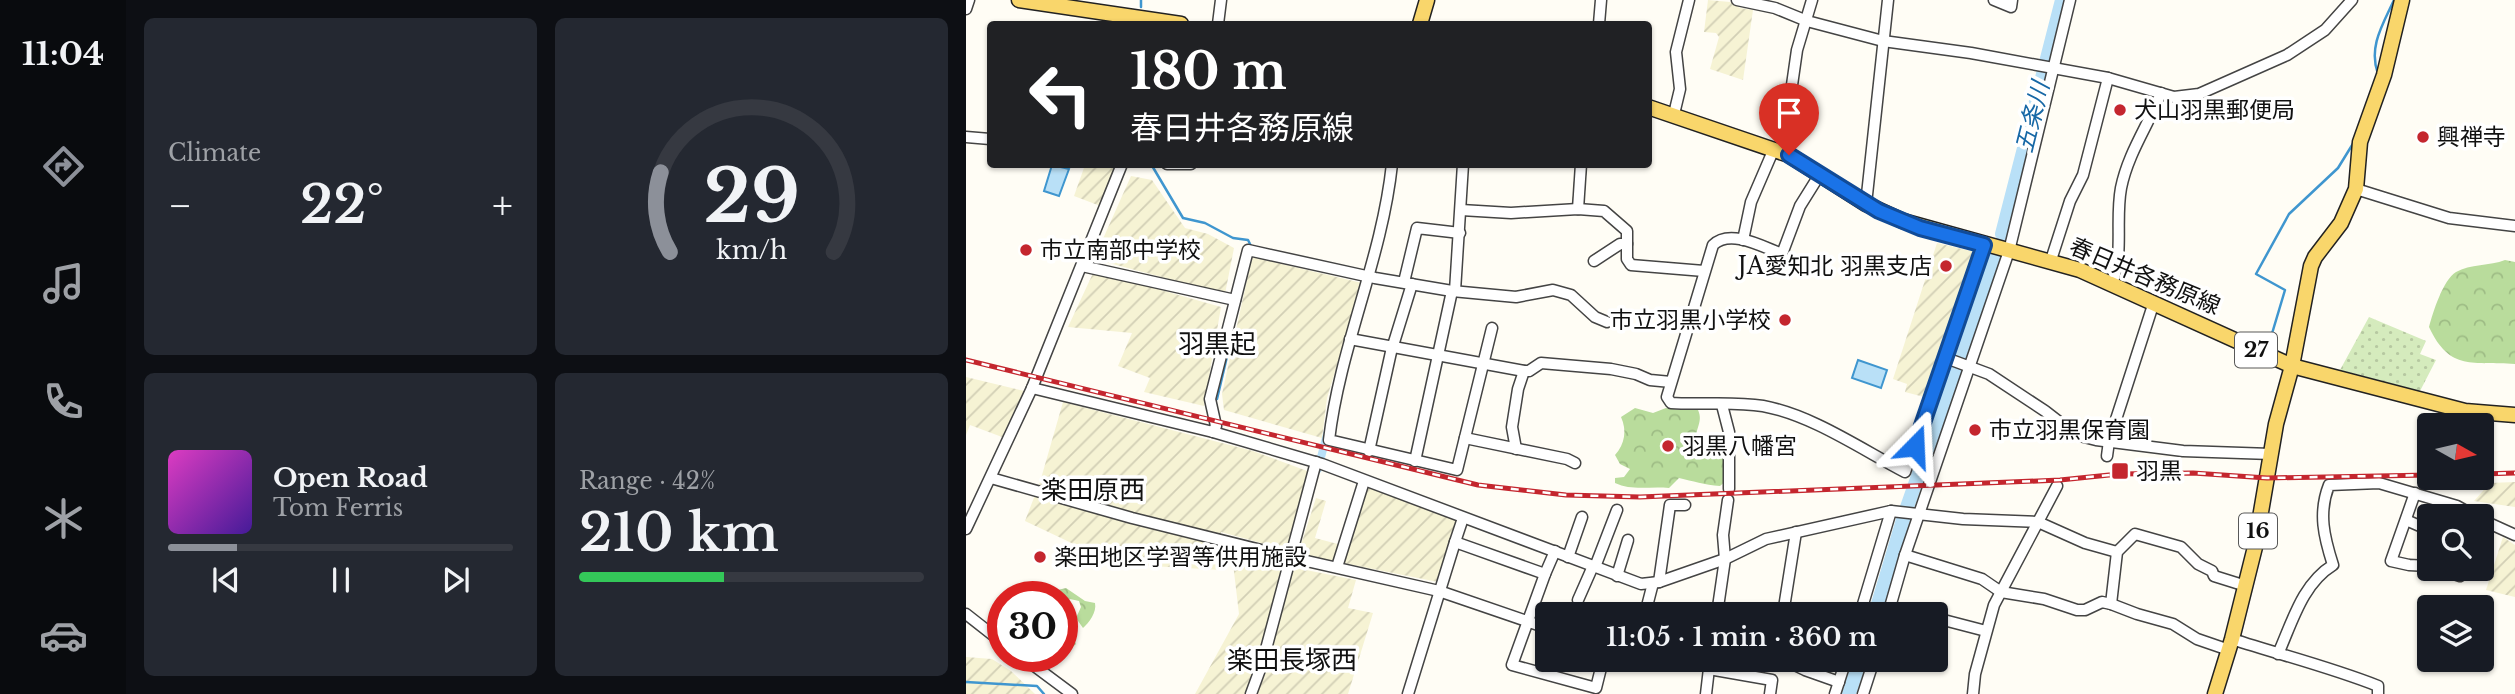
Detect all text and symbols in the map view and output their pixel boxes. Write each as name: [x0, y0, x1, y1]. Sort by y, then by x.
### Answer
text: 11:04: [22, 34, 104, 74]
text: 180 m: [1130, 41, 1287, 102]
icon: left: [1015, 49, 1106, 140]
water label: 五条川: [2009, 76, 2056, 155]
pin: [1759, 83, 1819, 155]
icon: arrive: [1770, 94, 1808, 132]
place label: 犬山羽黒郵便局: [2134, 96, 2295, 124]
marker: 犬山羽黒郵便局: [2112, 102, 2128, 118]
text: 春日井各務原線: [1130, 108, 1354, 148]
place label: 興禅寺: [2437, 123, 2506, 151]
marker: 興禅寺: [2415, 129, 2431, 145]
text: Climate: [168, 139, 261, 167]
icon: directions: [39, 142, 88, 191]
text: 29: [703, 152, 800, 243]
text: 22°: [300, 173, 384, 237]
text: −: [168, 182, 192, 229]
text: +: [492, 182, 513, 229]
street label: 春日井各務原線: [2065, 232, 2225, 320]
text: km/h: [716, 235, 787, 266]
place label: 市立南部中学校: [1040, 236, 1201, 264]
marker: 市立南部中学校: [1018, 242, 1034, 258]
place label: JA愛知北 羽黒支店: [1735, 252, 1932, 280]
marker: JA愛知北 羽黒支店: [1938, 258, 1954, 274]
icon: music: [39, 259, 88, 308]
place label: 市立羽黒小学校: [1610, 306, 1771, 334]
marker: 市立羽黒小学校: [1777, 312, 1793, 328]
district label: 羽黒起: [1178, 328, 1256, 360]
road number: 27: [2235, 332, 2277, 368]
icon: phone: [39, 377, 88, 426]
position arrow: [1878, 409, 1952, 483]
north arrow: [2417, 413, 2494, 490]
map controls: [2417, 413, 2494, 672]
place label: 市立羽黒保育園: [1989, 416, 2150, 444]
marker: 市立羽黒保育園: [1967, 422, 1983, 438]
place label: 羽黒八幡宮: [1682, 432, 1797, 460]
marker: 羽黒八幡宮: [1660, 438, 1676, 454]
place label: 羽黒: [2136, 457, 2182, 485]
marker: 羽黒: [2110, 461, 2130, 481]
text: Open Road: [273, 462, 428, 494]
text: Range · 42%: [579, 467, 715, 495]
district label: 楽田原西: [1041, 474, 1145, 506]
icon: climate: [39, 494, 88, 543]
text: Tom Ferris: [273, 494, 403, 522]
text: 210 km: [579, 501, 779, 565]
button: search: [2417, 504, 2494, 581]
road number: 16: [2239, 514, 2277, 548]
place label: 楽田地区学習等供用施設: [1054, 543, 1307, 571]
marker: 楽田地区学習等供用施設: [1032, 549, 1048, 565]
icon: previous: [207, 561, 245, 599]
icon: pause: [322, 561, 360, 599]
icon: next: [437, 561, 475, 599]
speed limit sign: 30: [987, 581, 1078, 672]
button: layers: [2417, 595, 2494, 672]
icon: car: [39, 611, 88, 660]
text: 11:05 · 1 min · 360 m: [1606, 621, 1877, 653]
district label: 楽田長塚西: [1227, 644, 1357, 676]

